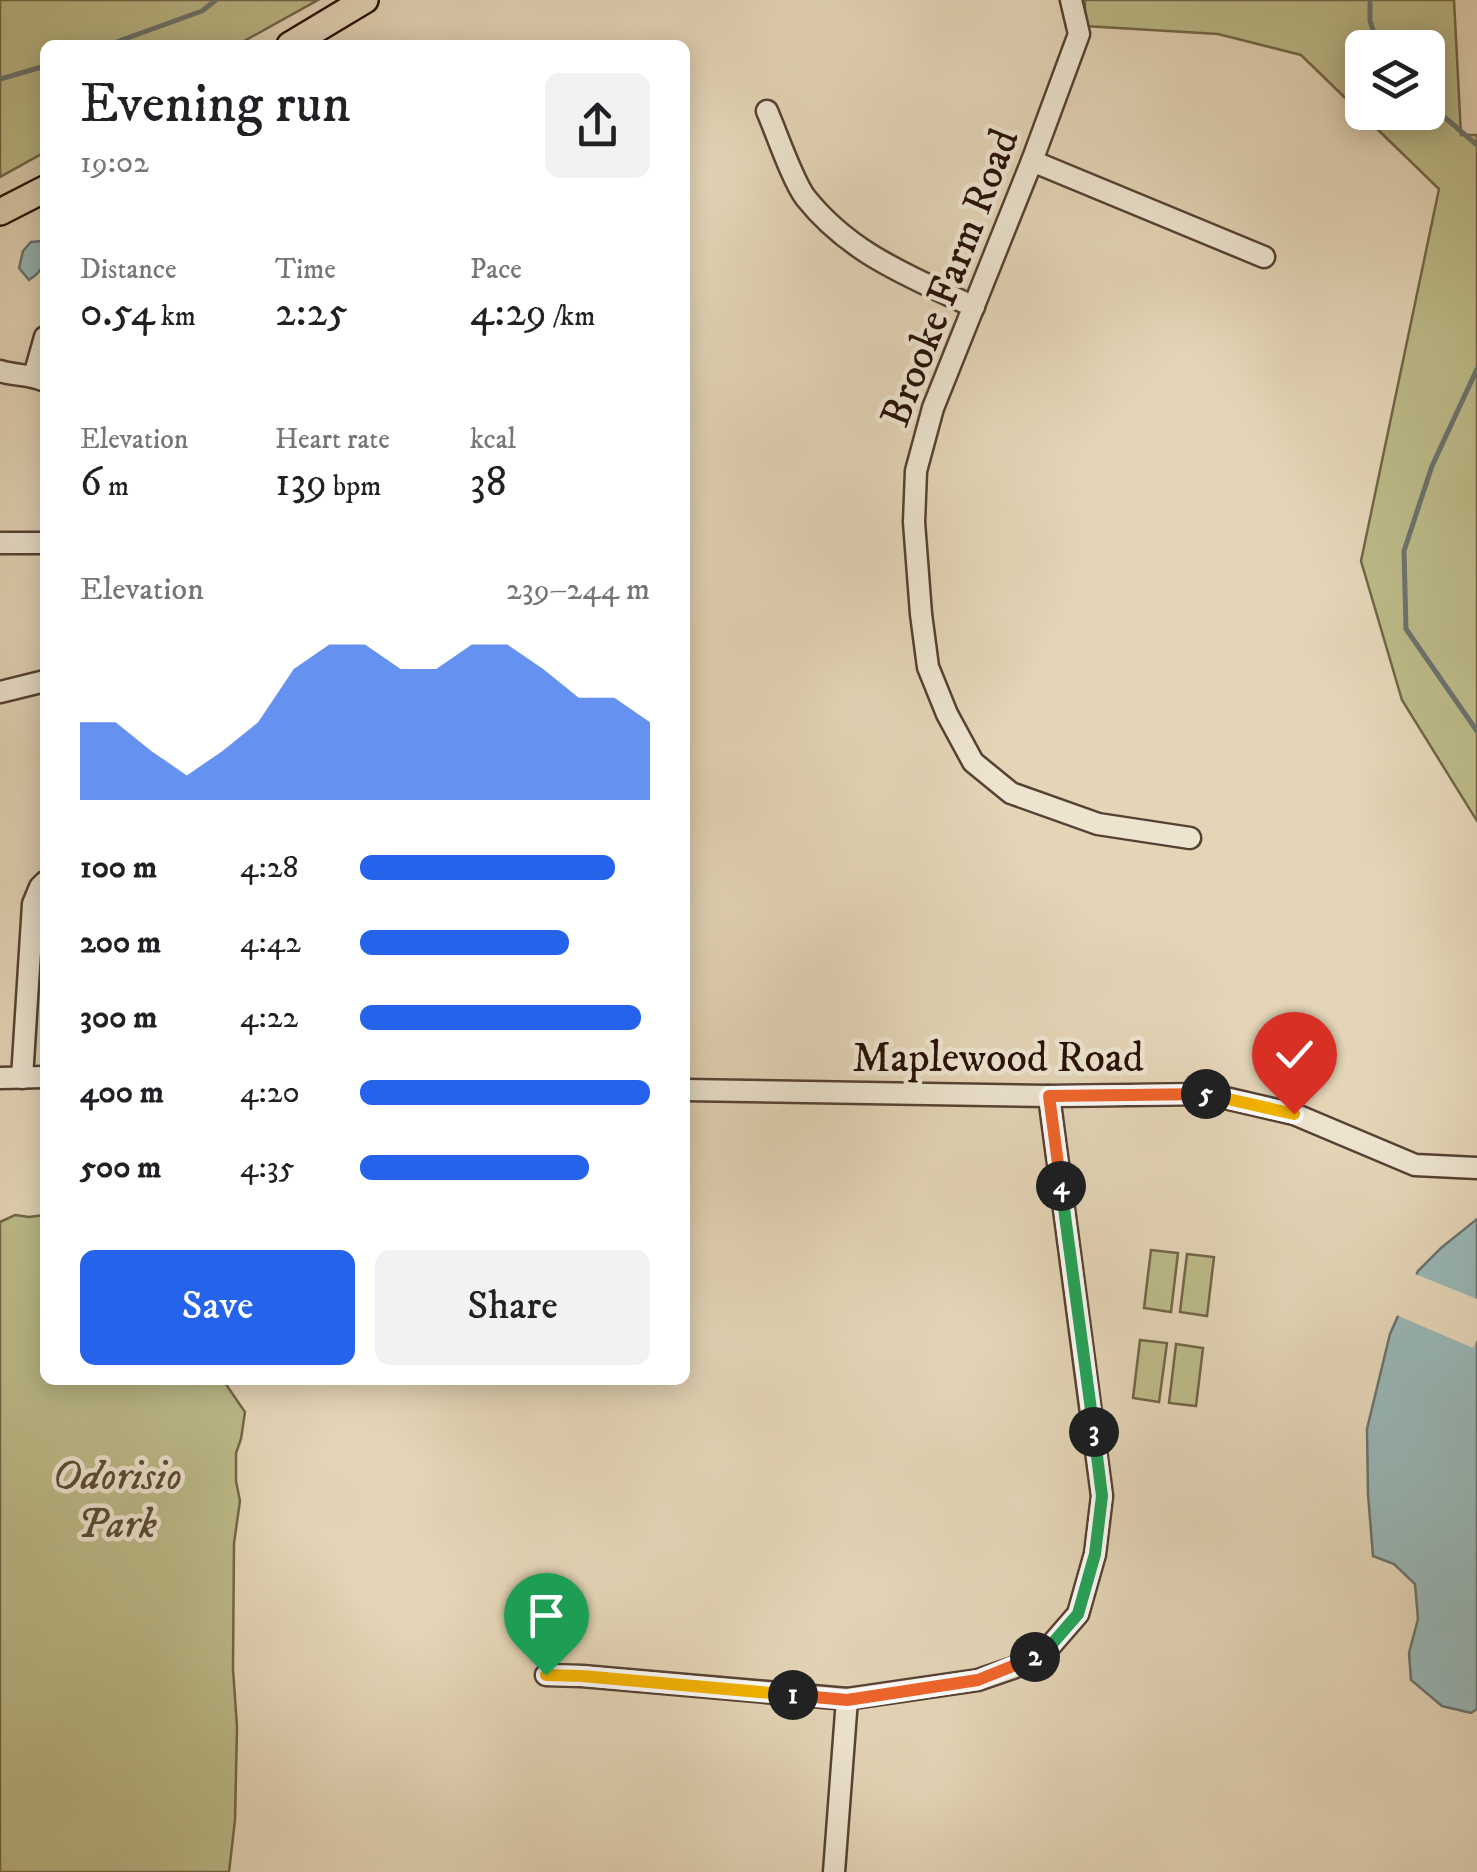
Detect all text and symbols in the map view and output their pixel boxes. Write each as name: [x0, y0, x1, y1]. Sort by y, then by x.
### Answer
map controls: [1345, 30, 1445, 130]
button: layers: [1345, 30, 1445, 130]
text: Evening run: [80, 71, 351, 140]
button: share: [545, 73, 650, 178]
street label: Brooke Farm Road: [870, 122, 1032, 434]
text: 19:02: [80, 143, 149, 183]
text: Distance: [80, 252, 176, 287]
text: Time: [275, 252, 336, 287]
text: Pace: [470, 252, 522, 287]
text: 0.54: [80, 287, 155, 339]
text: 2:25: [275, 287, 348, 339]
text: 4:29: [470, 287, 547, 339]
text: km: [155, 299, 196, 334]
text: /km: [547, 299, 595, 334]
text: Elevation: [80, 422, 188, 457]
text: Heart rate: [275, 422, 390, 457]
text: kcal: [470, 422, 516, 457]
text: 6: [80, 457, 102, 509]
text: 139: [275, 457, 327, 509]
text: 38: [470, 457, 507, 509]
text: m: [102, 469, 129, 504]
text: bpm: [327, 469, 381, 504]
text: Elevation: [80, 570, 204, 610]
text: 239–244 m: [506, 570, 650, 610]
text: 100 m: [80, 848, 157, 888]
text: 4:28: [240, 848, 299, 888]
text: 200 m: [80, 923, 161, 963]
text: 4:42: [240, 923, 301, 963]
text: 300 m: [80, 998, 157, 1038]
text: 4:22: [240, 998, 298, 1038]
pin: [1252, 1012, 1337, 1115]
icon: check: [1267, 1027, 1322, 1082]
street label: Maplewood Road: [852, 1033, 1144, 1085]
pin: 5: [1181, 1069, 1231, 1119]
text: 400 m: [80, 1073, 164, 1113]
text: 4:20: [240, 1073, 300, 1113]
text: 5: [1199, 1076, 1213, 1111]
text: 500 m: [80, 1148, 161, 1188]
text: 4:35: [240, 1148, 295, 1188]
pin: 4: [1036, 1161, 1086, 1211]
text: 4: [1053, 1168, 1069, 1203]
button: Save: [80, 1250, 355, 1365]
button: Share: [375, 1250, 650, 1365]
pin: 3: [1069, 1407, 1119, 1457]
text: 3: [1089, 1414, 1099, 1449]
park label: Odorisio Park: [52, 1451, 182, 1551]
pin: [504, 1573, 589, 1676]
icon: arrive: [519, 1588, 574, 1643]
pin: 2: [1010, 1632, 1060, 1682]
text: 2: [1028, 1639, 1042, 1674]
pin: 1: [768, 1670, 818, 1720]
text: 1: [788, 1677, 798, 1712]

